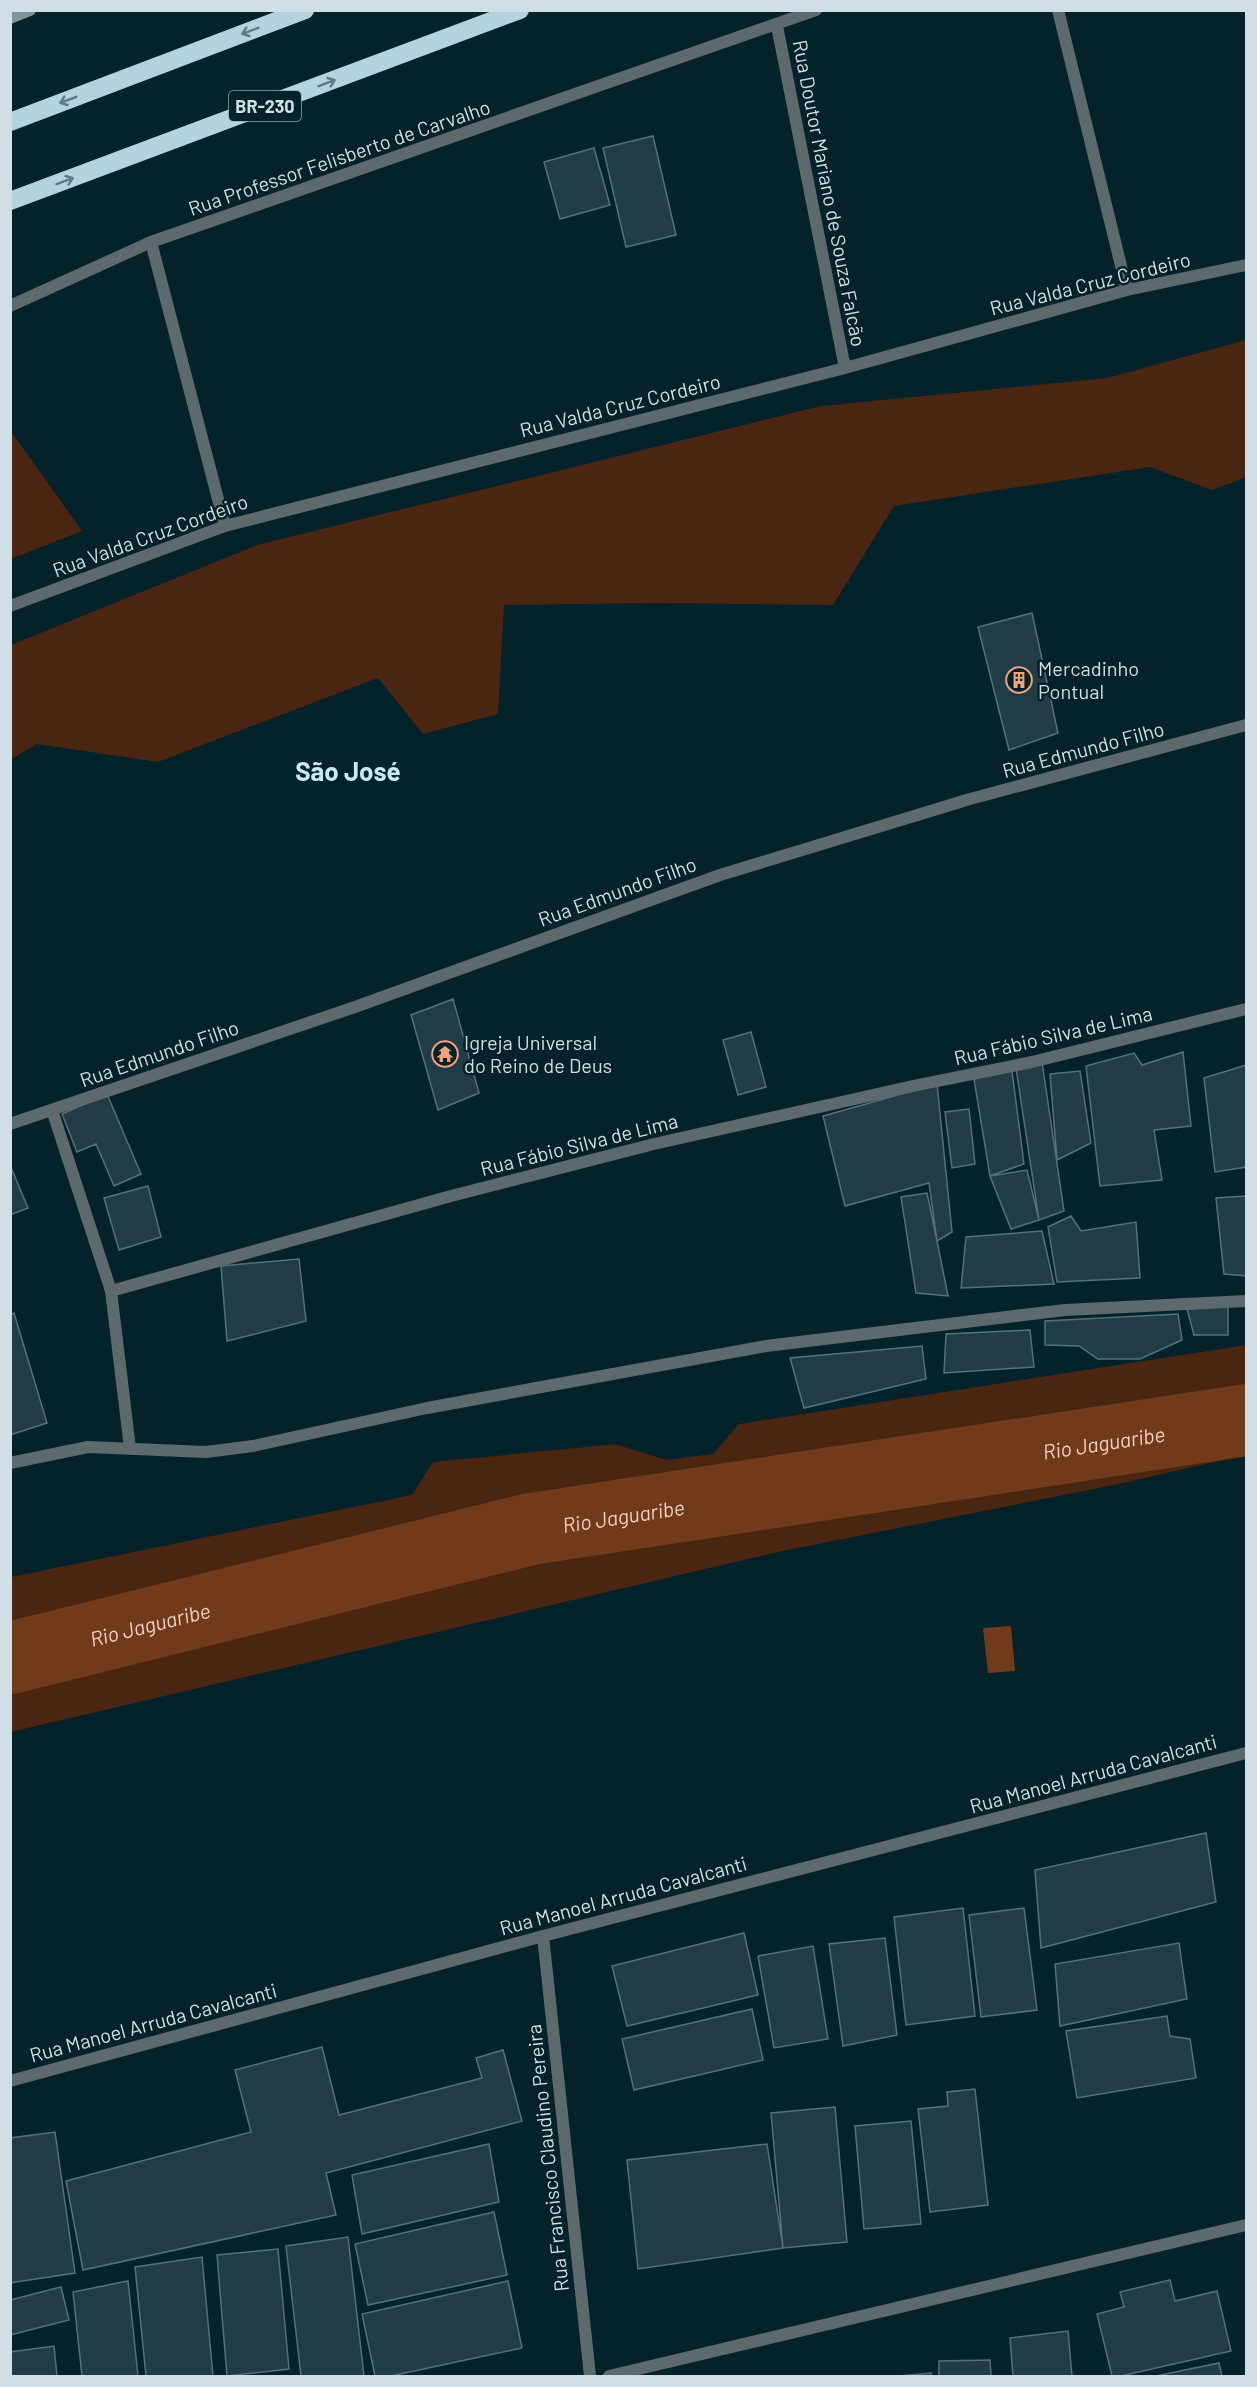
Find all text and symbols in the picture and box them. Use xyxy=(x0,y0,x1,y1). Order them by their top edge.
one-way arrow xyxy=(242,26,260,37)
street label: Rua Doutor Mariano de Souza Falcão xyxy=(788,38,872,348)
one-way arrow xyxy=(317,77,335,88)
road number: BR-230 xyxy=(229,91,301,121)
street label: Rua Professor Felisberto de Carvalho xyxy=(185,94,493,220)
one-way arrow xyxy=(59,95,78,106)
one-way arrow xyxy=(55,174,74,185)
street label: Rua Valda Cruz Cordeiro xyxy=(987,246,1193,320)
street label: Rua Valda Cruz Cordeiro xyxy=(517,368,723,442)
street label: Rua Valda Cruz Cordeiro xyxy=(49,489,251,581)
place label: Mercadinho Pontual xyxy=(1038,656,1139,703)
building icon: Mercadinho Pontual xyxy=(1004,665,1034,695)
street label: Rua Edmundo Filho xyxy=(999,716,1167,782)
district label: São José xyxy=(295,755,401,786)
street label: Rua Edmundo Filho xyxy=(535,851,699,931)
street label: Rua Fábio Silva de Lima xyxy=(952,1001,1154,1069)
street label: Rua Edmundo Filho xyxy=(76,1015,242,1091)
place label: Igreja Universal do Reino de Deus xyxy=(464,1030,612,1077)
temple icon: Igreja Universal do Reino de Deus xyxy=(430,1039,460,1069)
street label: Rua Fábio Silva de Lima xyxy=(478,1108,680,1180)
water label: Rio Jaguaribe xyxy=(1041,1420,1166,1463)
water label: Rio Jaguaribe xyxy=(560,1493,686,1537)
water label: Rio Jaguaribe xyxy=(87,1596,213,1650)
street label: Rua Manoel Arruda Cavalcanti xyxy=(967,1728,1219,1818)
street label: Rua Manoel Arruda Cavalcanti xyxy=(497,1850,749,1940)
street label: Rua Manoel Arruda Cavalcanti xyxy=(27,1977,279,2067)
street label: Rua Francisco Claudino Pereira xyxy=(521,2023,573,2293)

